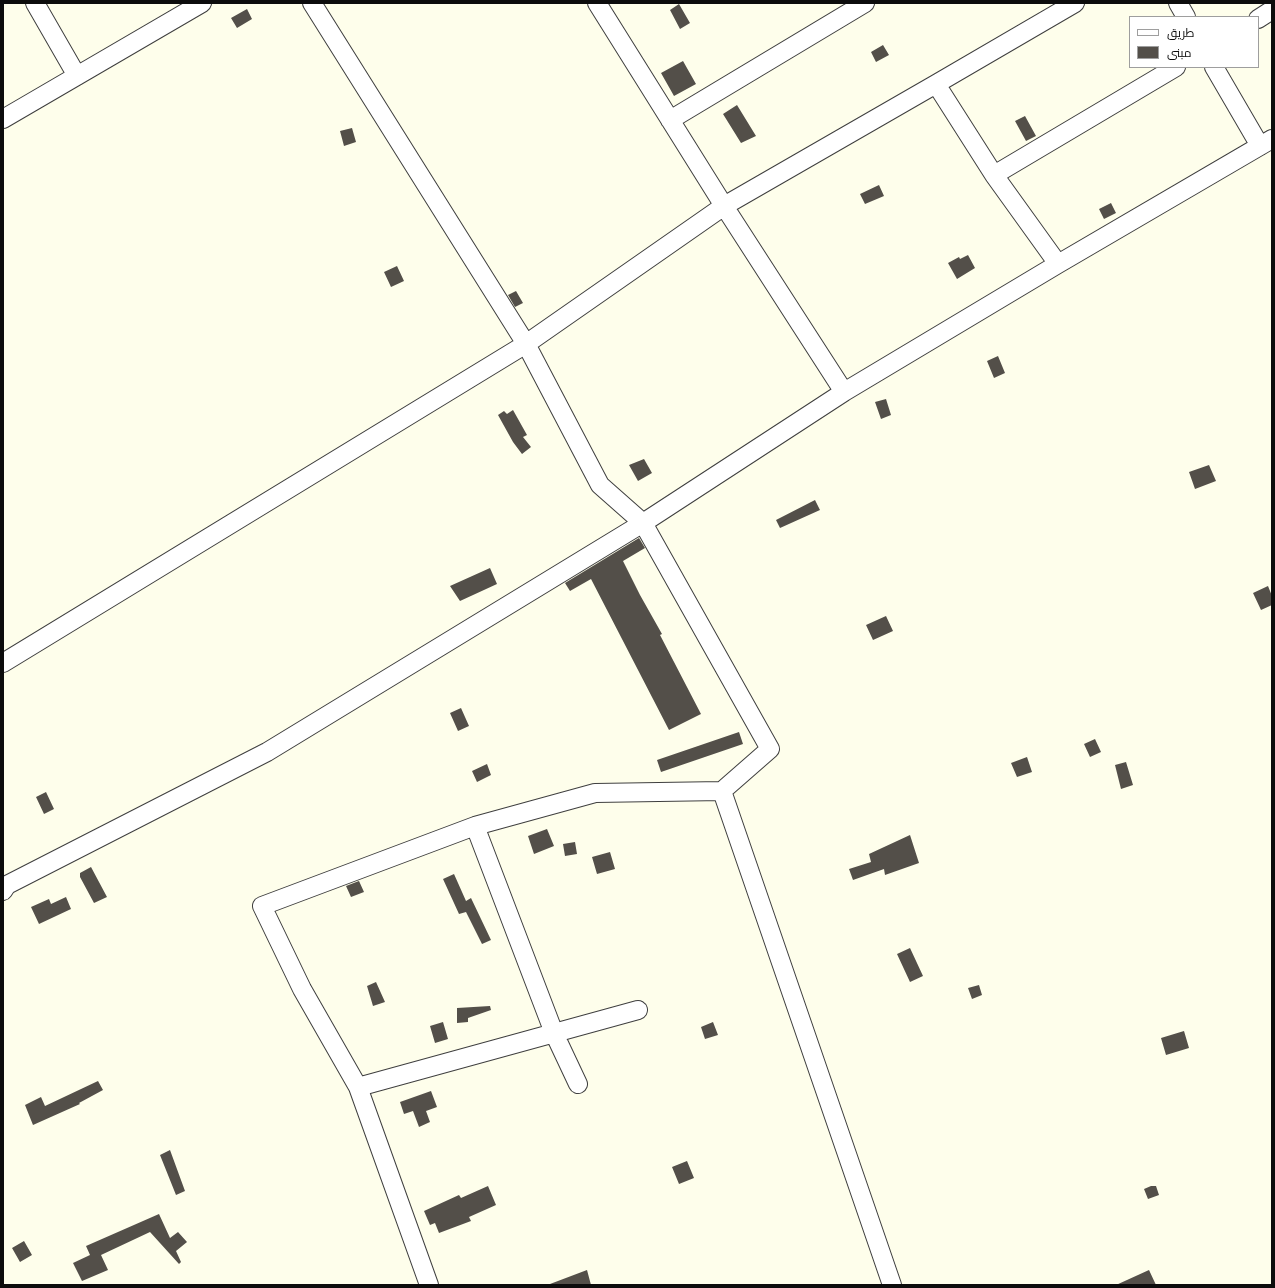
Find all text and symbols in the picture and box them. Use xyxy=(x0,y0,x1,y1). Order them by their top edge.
legend xyxy=(1129,16,1259,68)
text: طريق xyxy=(1167,24,1194,43)
text: مبنى xyxy=(1167,44,1192,63)

